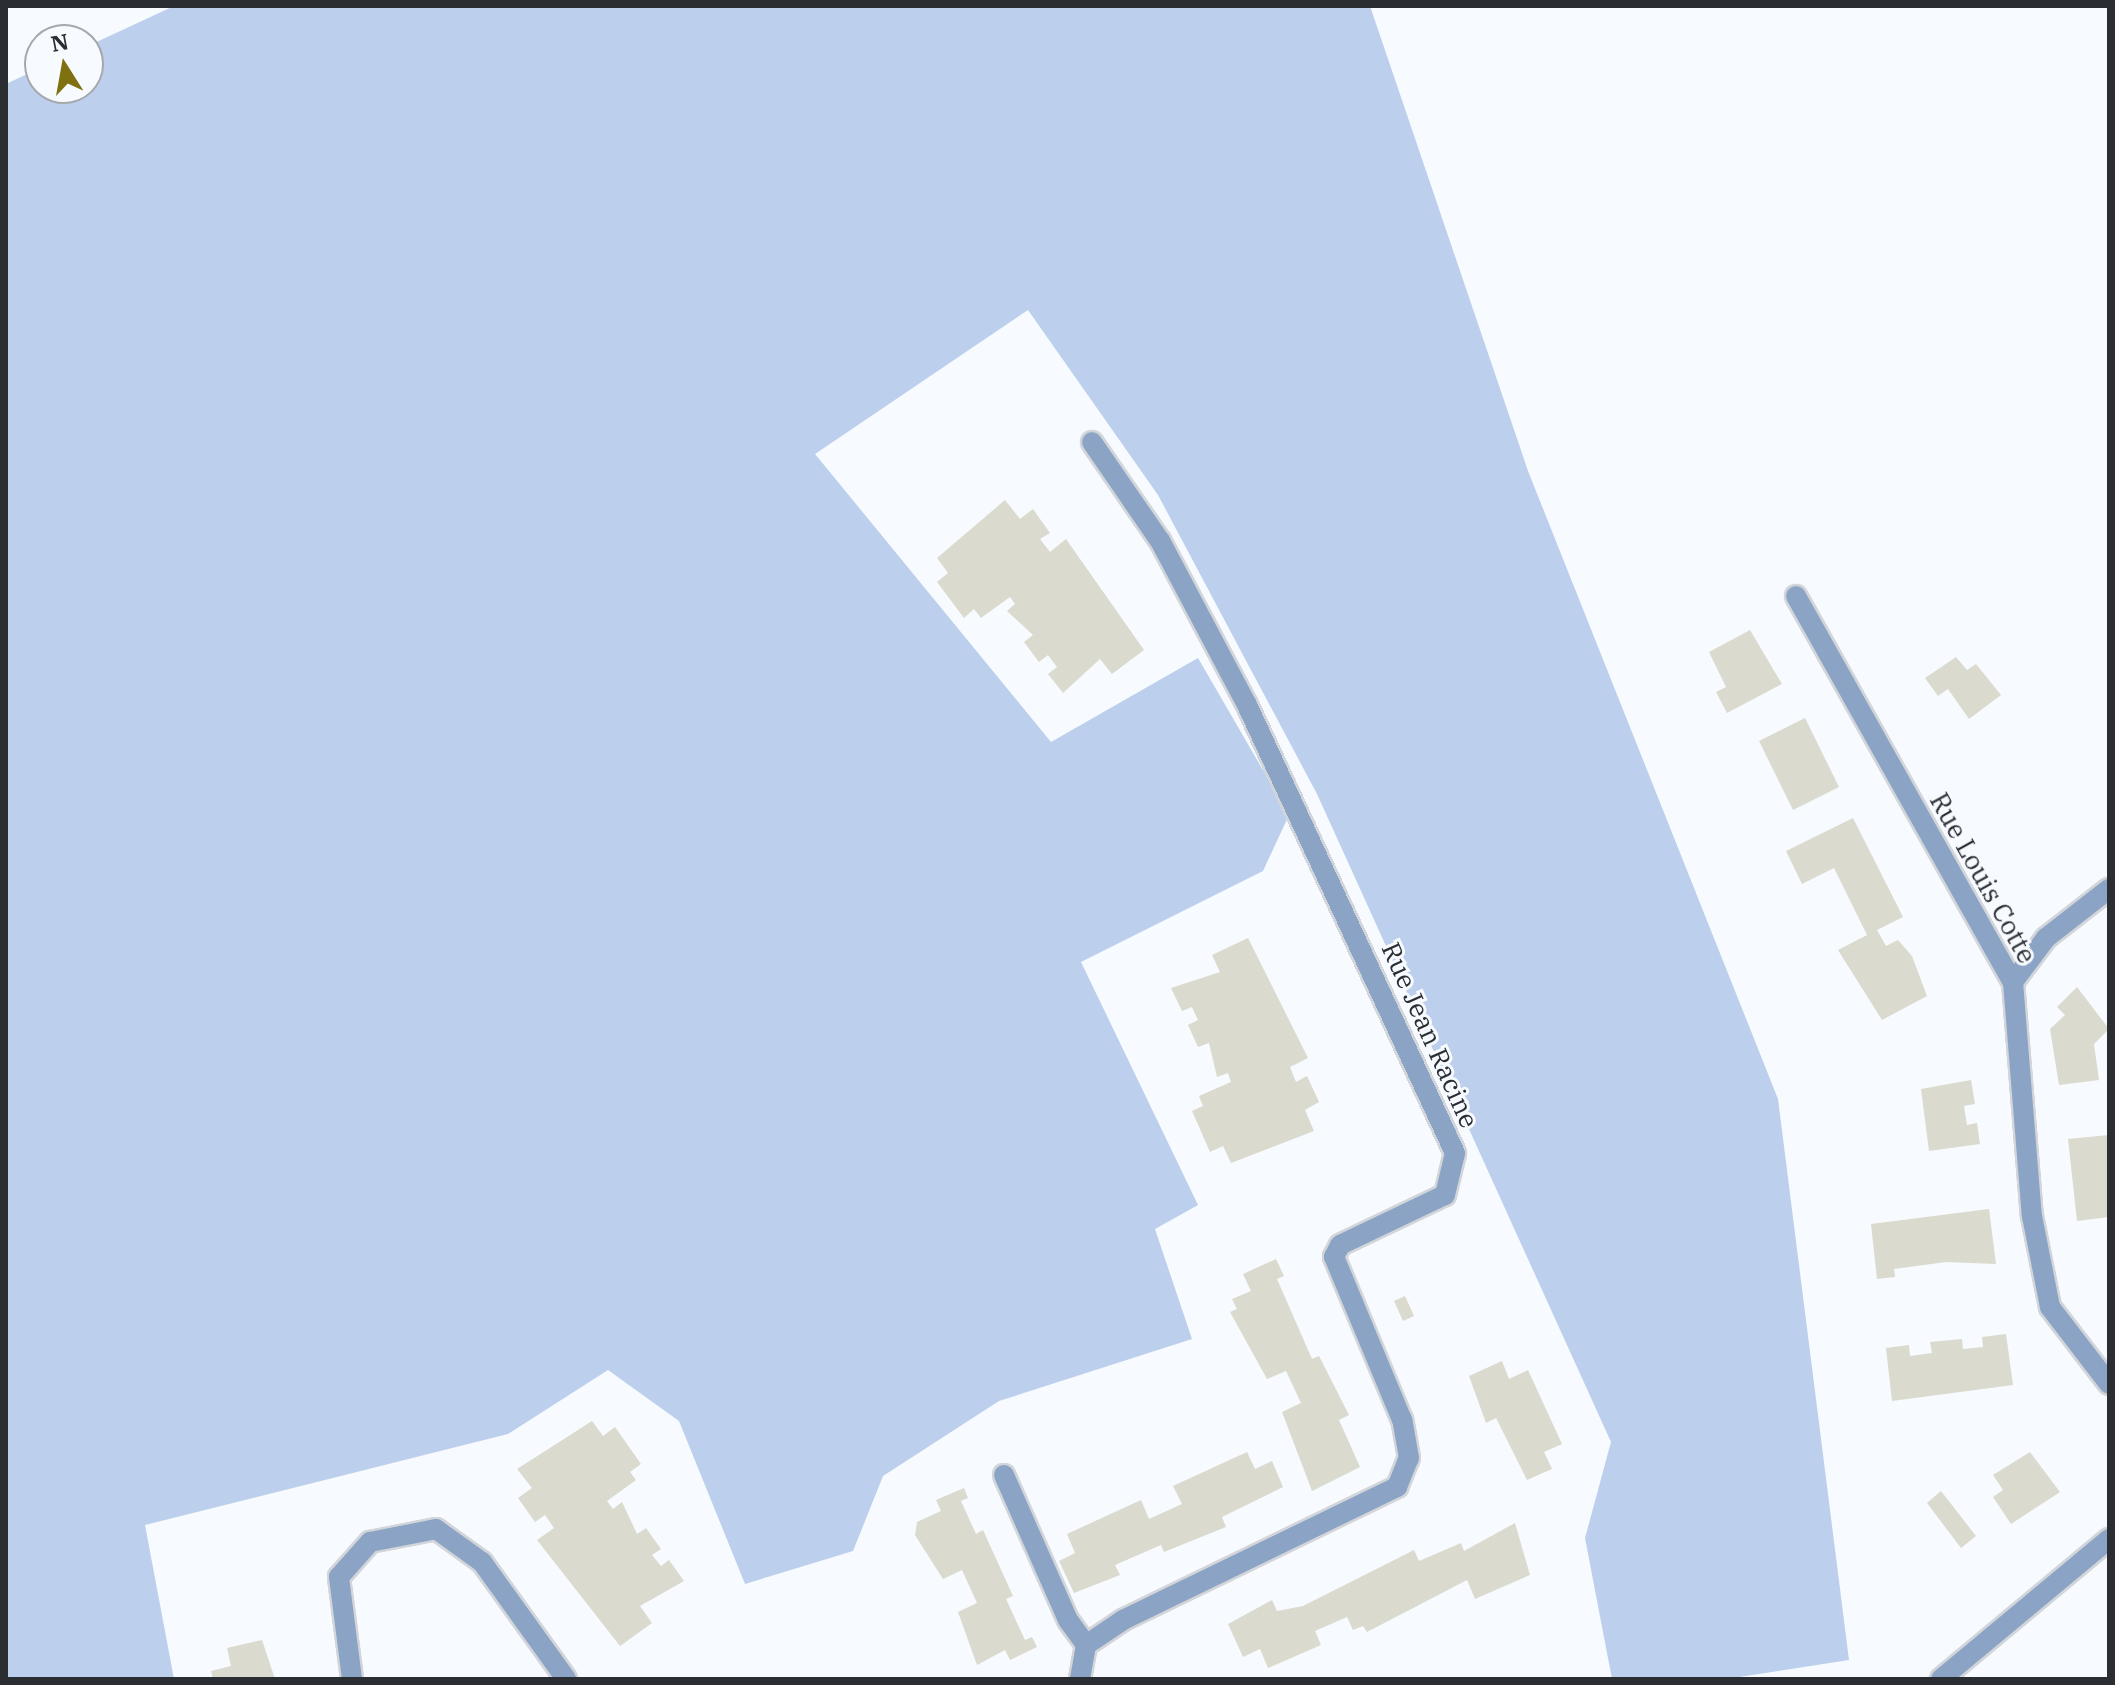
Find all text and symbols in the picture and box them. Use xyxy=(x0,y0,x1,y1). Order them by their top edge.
north arrow xyxy=(24,24,104,104)
text: N xyxy=(48,26,71,58)
street label: Rue Louis Cotte xyxy=(1923,787,2043,969)
street label: Rue Jean Racine xyxy=(1375,937,1485,1133)

